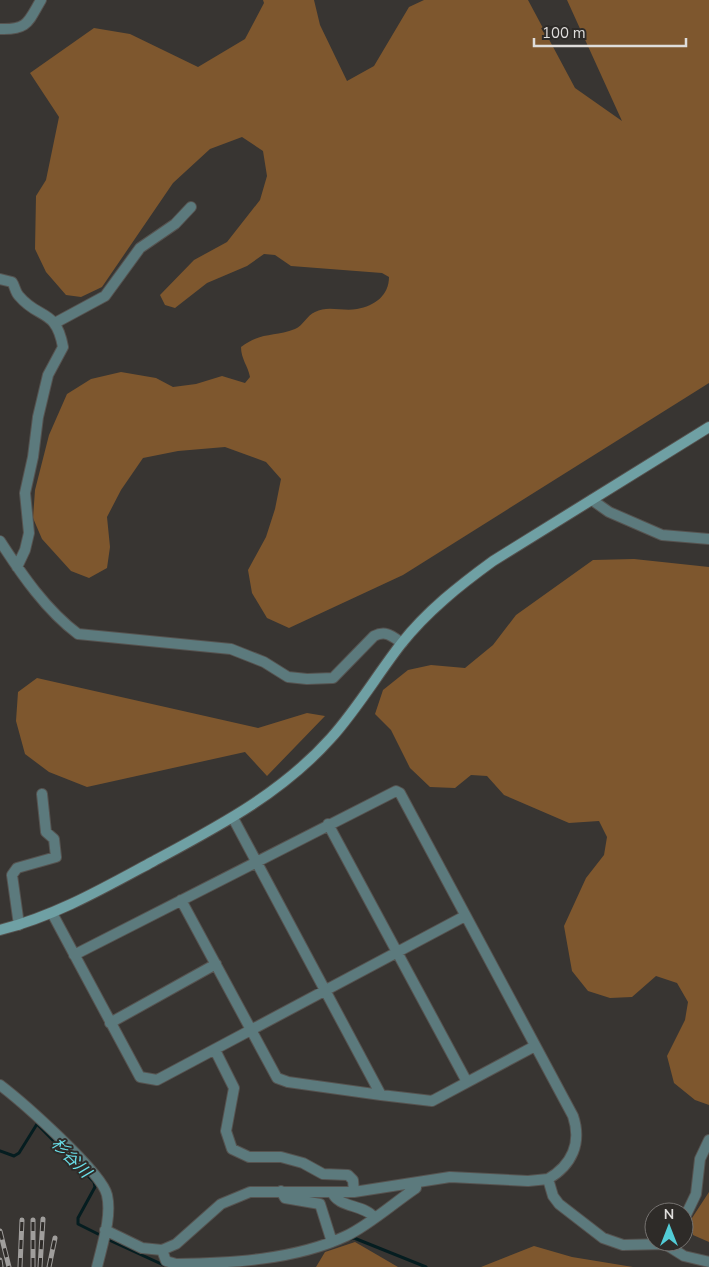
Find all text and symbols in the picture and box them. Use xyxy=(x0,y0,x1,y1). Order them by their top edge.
scale bar xyxy=(534,15,686,47)
text: 100 m xyxy=(542,23,586,43)
water label: 杉谷川 xyxy=(46,1133,97,1184)
north arrow xyxy=(644,1202,694,1252)
text: N xyxy=(664,1205,674,1224)

